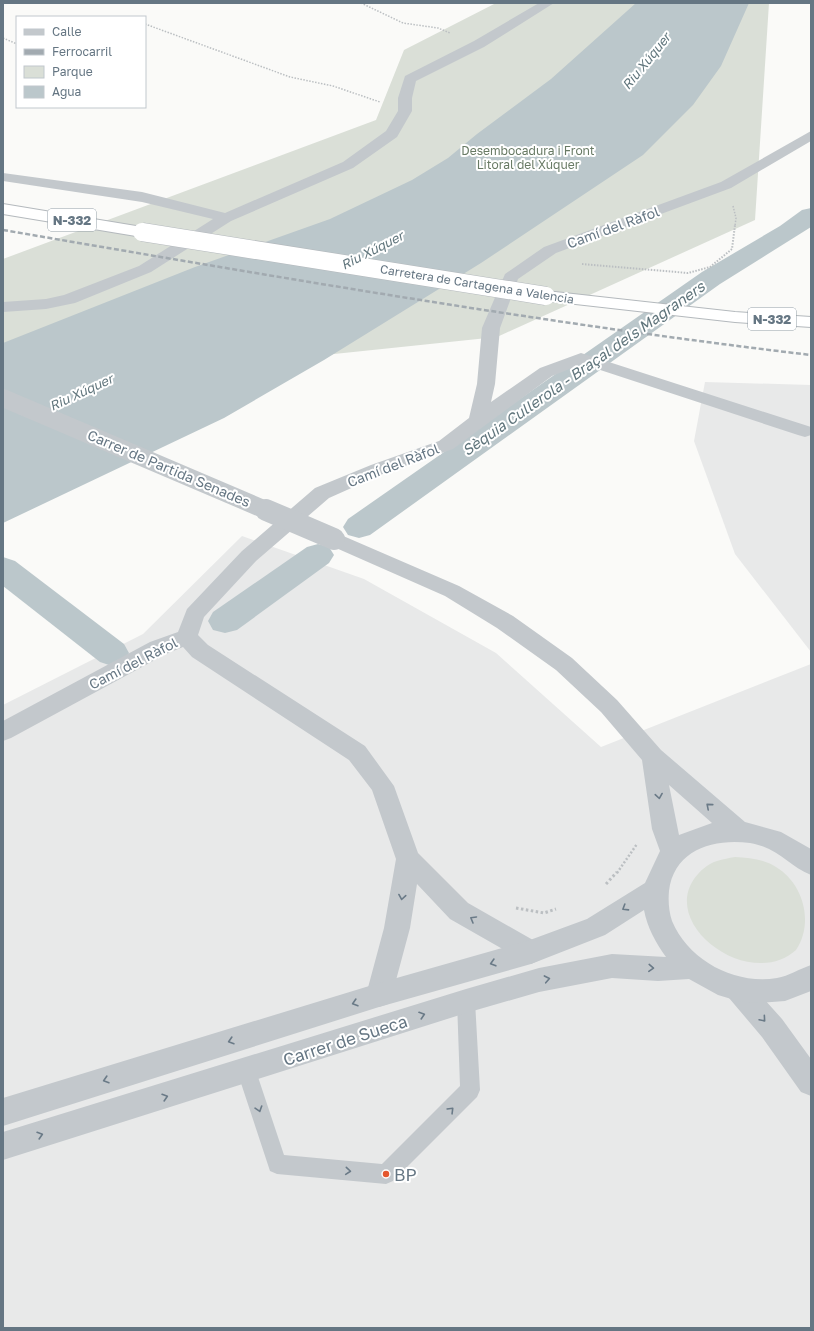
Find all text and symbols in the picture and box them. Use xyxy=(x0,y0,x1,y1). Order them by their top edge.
legend xyxy=(16,16,146,108)
text: Calle xyxy=(52,24,82,39)
water label: Riu Xúquer xyxy=(618,28,675,93)
text: Ferrocarril xyxy=(52,44,112,59)
text: Parque xyxy=(52,64,93,79)
text: Agua xyxy=(52,84,81,99)
park label: Desembocadura i Front Litoral del Xúquer xyxy=(461,143,595,172)
street label: Camí del Ràfol xyxy=(565,202,661,252)
road number: N-332 xyxy=(48,209,96,231)
water label: Riu Xúquer xyxy=(338,227,408,273)
street label: Carretera de Cartagena a Valencia xyxy=(379,261,575,307)
water label: Sèquia Cullerola - Braçal dels Magraners xyxy=(458,276,709,460)
road number: N-332 xyxy=(748,308,796,330)
water label: Riu Xúquer xyxy=(47,370,117,414)
street label: Carrer de Partida Senades xyxy=(85,426,253,510)
street label: Camí del Ràfol xyxy=(345,440,441,490)
street label: Camí del Ràfol xyxy=(86,633,180,693)
one-way arrow xyxy=(654,793,663,799)
one-way arrow xyxy=(706,803,713,810)
one-way arrow xyxy=(398,894,407,901)
one-way arrow xyxy=(622,904,629,911)
one-way arrow xyxy=(470,916,477,923)
one-way arrow xyxy=(490,958,497,967)
one-way arrow xyxy=(648,964,654,973)
one-way arrow xyxy=(544,975,550,984)
one-way arrow xyxy=(352,998,359,1007)
street label: Carrer de Sueca xyxy=(280,1010,410,1070)
one-way arrow xyxy=(418,1011,425,1020)
one-way arrow xyxy=(759,1014,766,1021)
one-way arrow xyxy=(227,1036,234,1045)
one-way arrow xyxy=(103,1075,110,1084)
one-way arrow xyxy=(161,1093,168,1102)
one-way arrow xyxy=(254,1105,263,1112)
one-way arrow xyxy=(446,1107,454,1115)
one-way arrow xyxy=(37,1131,44,1140)
place label: BP xyxy=(394,1164,417,1185)
one-way arrow xyxy=(345,1166,351,1175)
marker: BP xyxy=(381,1169,391,1179)

